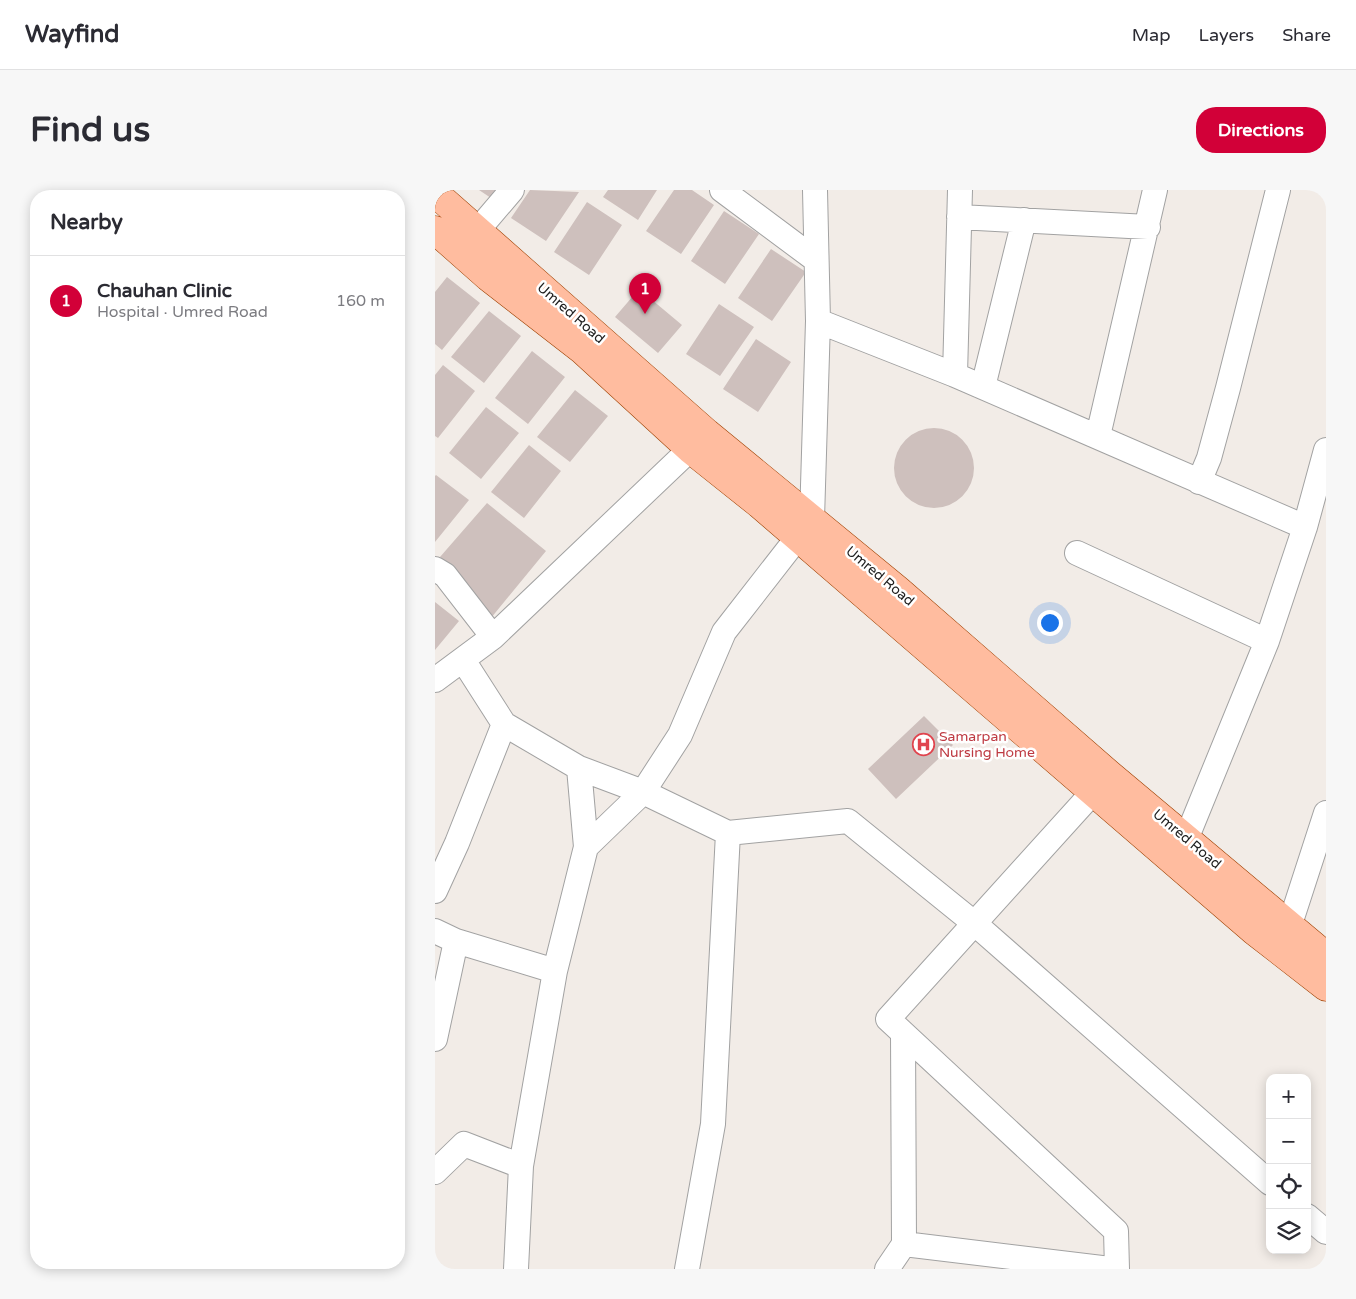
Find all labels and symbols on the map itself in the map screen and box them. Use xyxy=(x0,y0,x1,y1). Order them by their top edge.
pin: 1 xyxy=(629,273,661,314)
street label: Umred Road xyxy=(534,279,608,347)
street label: Umred Road xyxy=(842,543,918,609)
your location xyxy=(1037,610,1063,636)
place label: Samarpan Nursing Home xyxy=(939,728,1035,761)
hospital icon: Samarpan Nursing Home xyxy=(911,732,935,756)
street label: Umred Road xyxy=(1149,806,1225,872)

